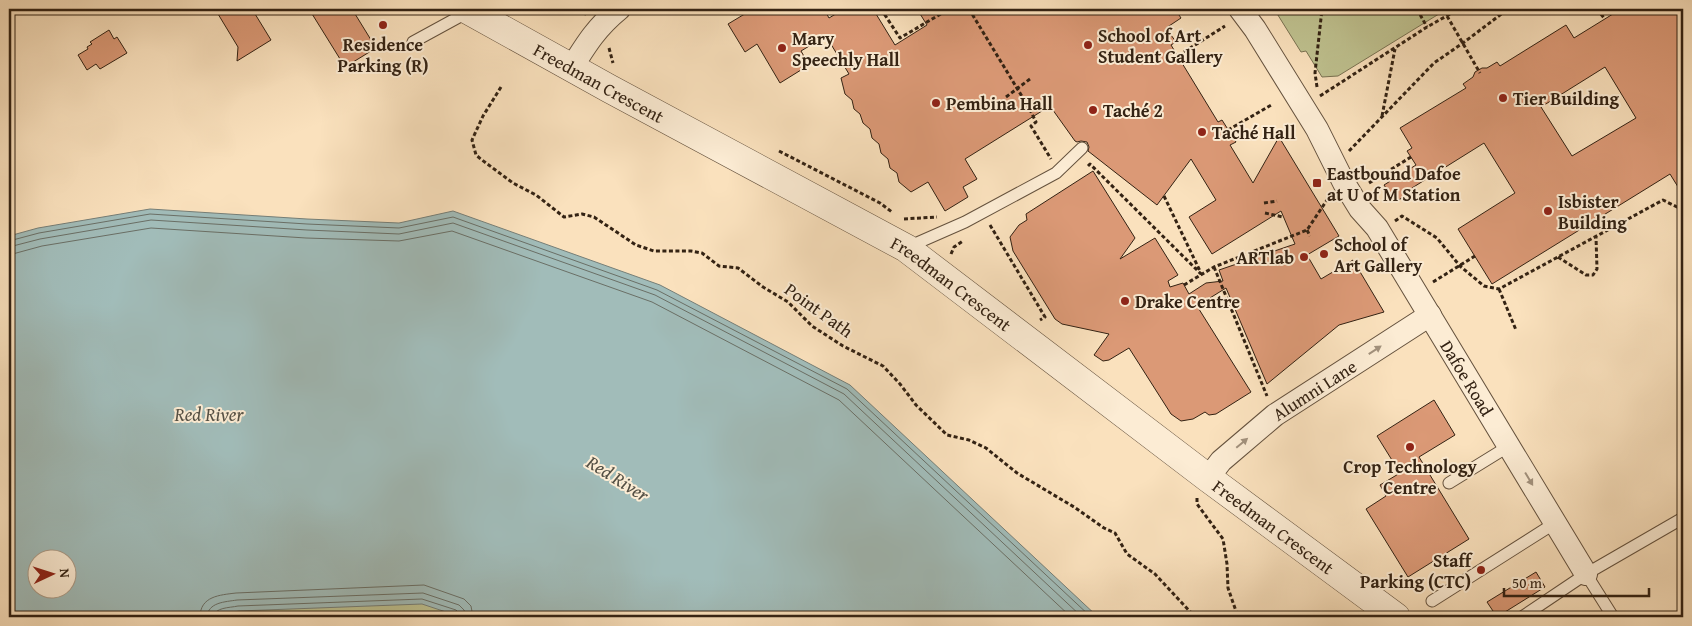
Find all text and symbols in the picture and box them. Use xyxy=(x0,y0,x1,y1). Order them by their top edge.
marker: Residence Parking (R) xyxy=(377,19,389,31)
place label: School of Art Student Gallery xyxy=(1098,22,1224,70)
place label: Mary Speechly Hall xyxy=(792,25,900,73)
place label: Residence Parking (R) xyxy=(337,31,429,79)
street label: Freedman Crescent xyxy=(529,36,670,130)
marker: School of Art Student Gallery xyxy=(1082,39,1094,51)
marker: Mary Speechly Hall xyxy=(776,42,788,54)
place label: Tier Building xyxy=(1513,85,1619,112)
place label: Pembina Hall xyxy=(946,90,1053,117)
marker: Tier Building xyxy=(1497,92,1509,104)
marker: Pembina Hall xyxy=(930,97,942,109)
place label: Taché 2 xyxy=(1103,97,1163,124)
marker: Taché 2 xyxy=(1087,104,1099,116)
place label: Taché Hall xyxy=(1212,119,1296,146)
marker: Taché Hall xyxy=(1196,126,1208,138)
place label: Eastbound Dafoe at U of M Station xyxy=(1327,160,1461,208)
marker: Eastbound Dafoe at U of M Station xyxy=(1311,177,1323,189)
place label: Isbister Building xyxy=(1558,188,1627,236)
marker: Isbister Building xyxy=(1542,205,1554,217)
street label: Freedman Crescent xyxy=(886,229,1018,338)
place label: School of Art Gallery xyxy=(1334,231,1423,279)
place label: ARTlab xyxy=(1236,244,1294,271)
marker: School of Art Gallery xyxy=(1318,248,1330,260)
marker: ARTlab xyxy=(1298,251,1310,263)
street label: Point Path xyxy=(779,276,859,344)
place label: Drake Centre xyxy=(1135,288,1240,315)
marker: Drake Centre xyxy=(1119,295,1131,307)
street label: Dafoe Road xyxy=(1434,335,1501,421)
one-way arrow xyxy=(1368,346,1381,355)
street label: Alumni Lane xyxy=(1267,352,1362,427)
water label: Red River xyxy=(173,400,244,428)
one-way arrow xyxy=(1235,437,1247,449)
marker: Crop Technology Centre xyxy=(1404,441,1416,453)
water label: Red River xyxy=(580,447,655,509)
place label: Crop Technology Centre xyxy=(1343,453,1478,501)
one-way arrow xyxy=(1524,472,1533,485)
street label: Freedman Crescent xyxy=(1207,473,1341,581)
place label: Staff Parking (CTC) xyxy=(1360,547,1473,595)
north arrow xyxy=(28,548,78,598)
marker: Staff Parking (CTC) xyxy=(1475,564,1487,576)
scale bar xyxy=(1504,566,1650,598)
text: N xyxy=(55,568,75,579)
text: 50 m xyxy=(1512,572,1543,593)

